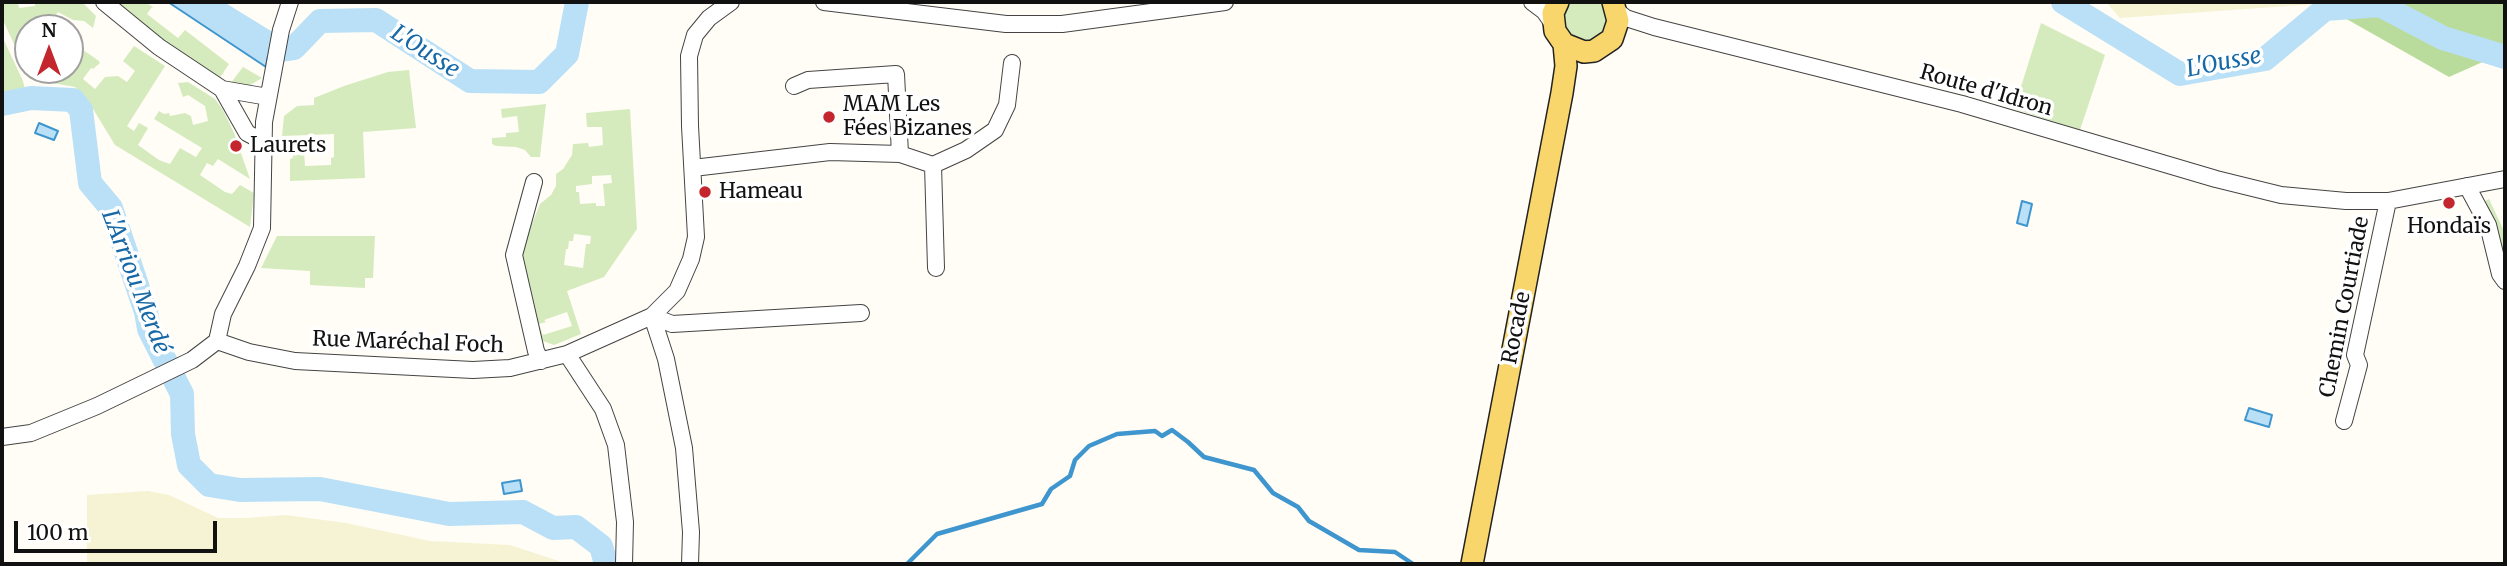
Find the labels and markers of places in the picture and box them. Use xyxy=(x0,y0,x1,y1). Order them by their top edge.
place label: MAM Les Fées Bizanes xyxy=(843,92,972,142)
marker: MAM Les Fées Bizanes xyxy=(821,109,837,125)
place label: Laurets xyxy=(250,133,326,159)
marker: Laurets xyxy=(228,138,244,154)
place label: Hameau xyxy=(719,179,803,205)
marker: Hameau xyxy=(697,184,713,200)
marker: Hondaïs xyxy=(2441,195,2457,211)
place label: Hondaïs xyxy=(2407,214,2491,240)

